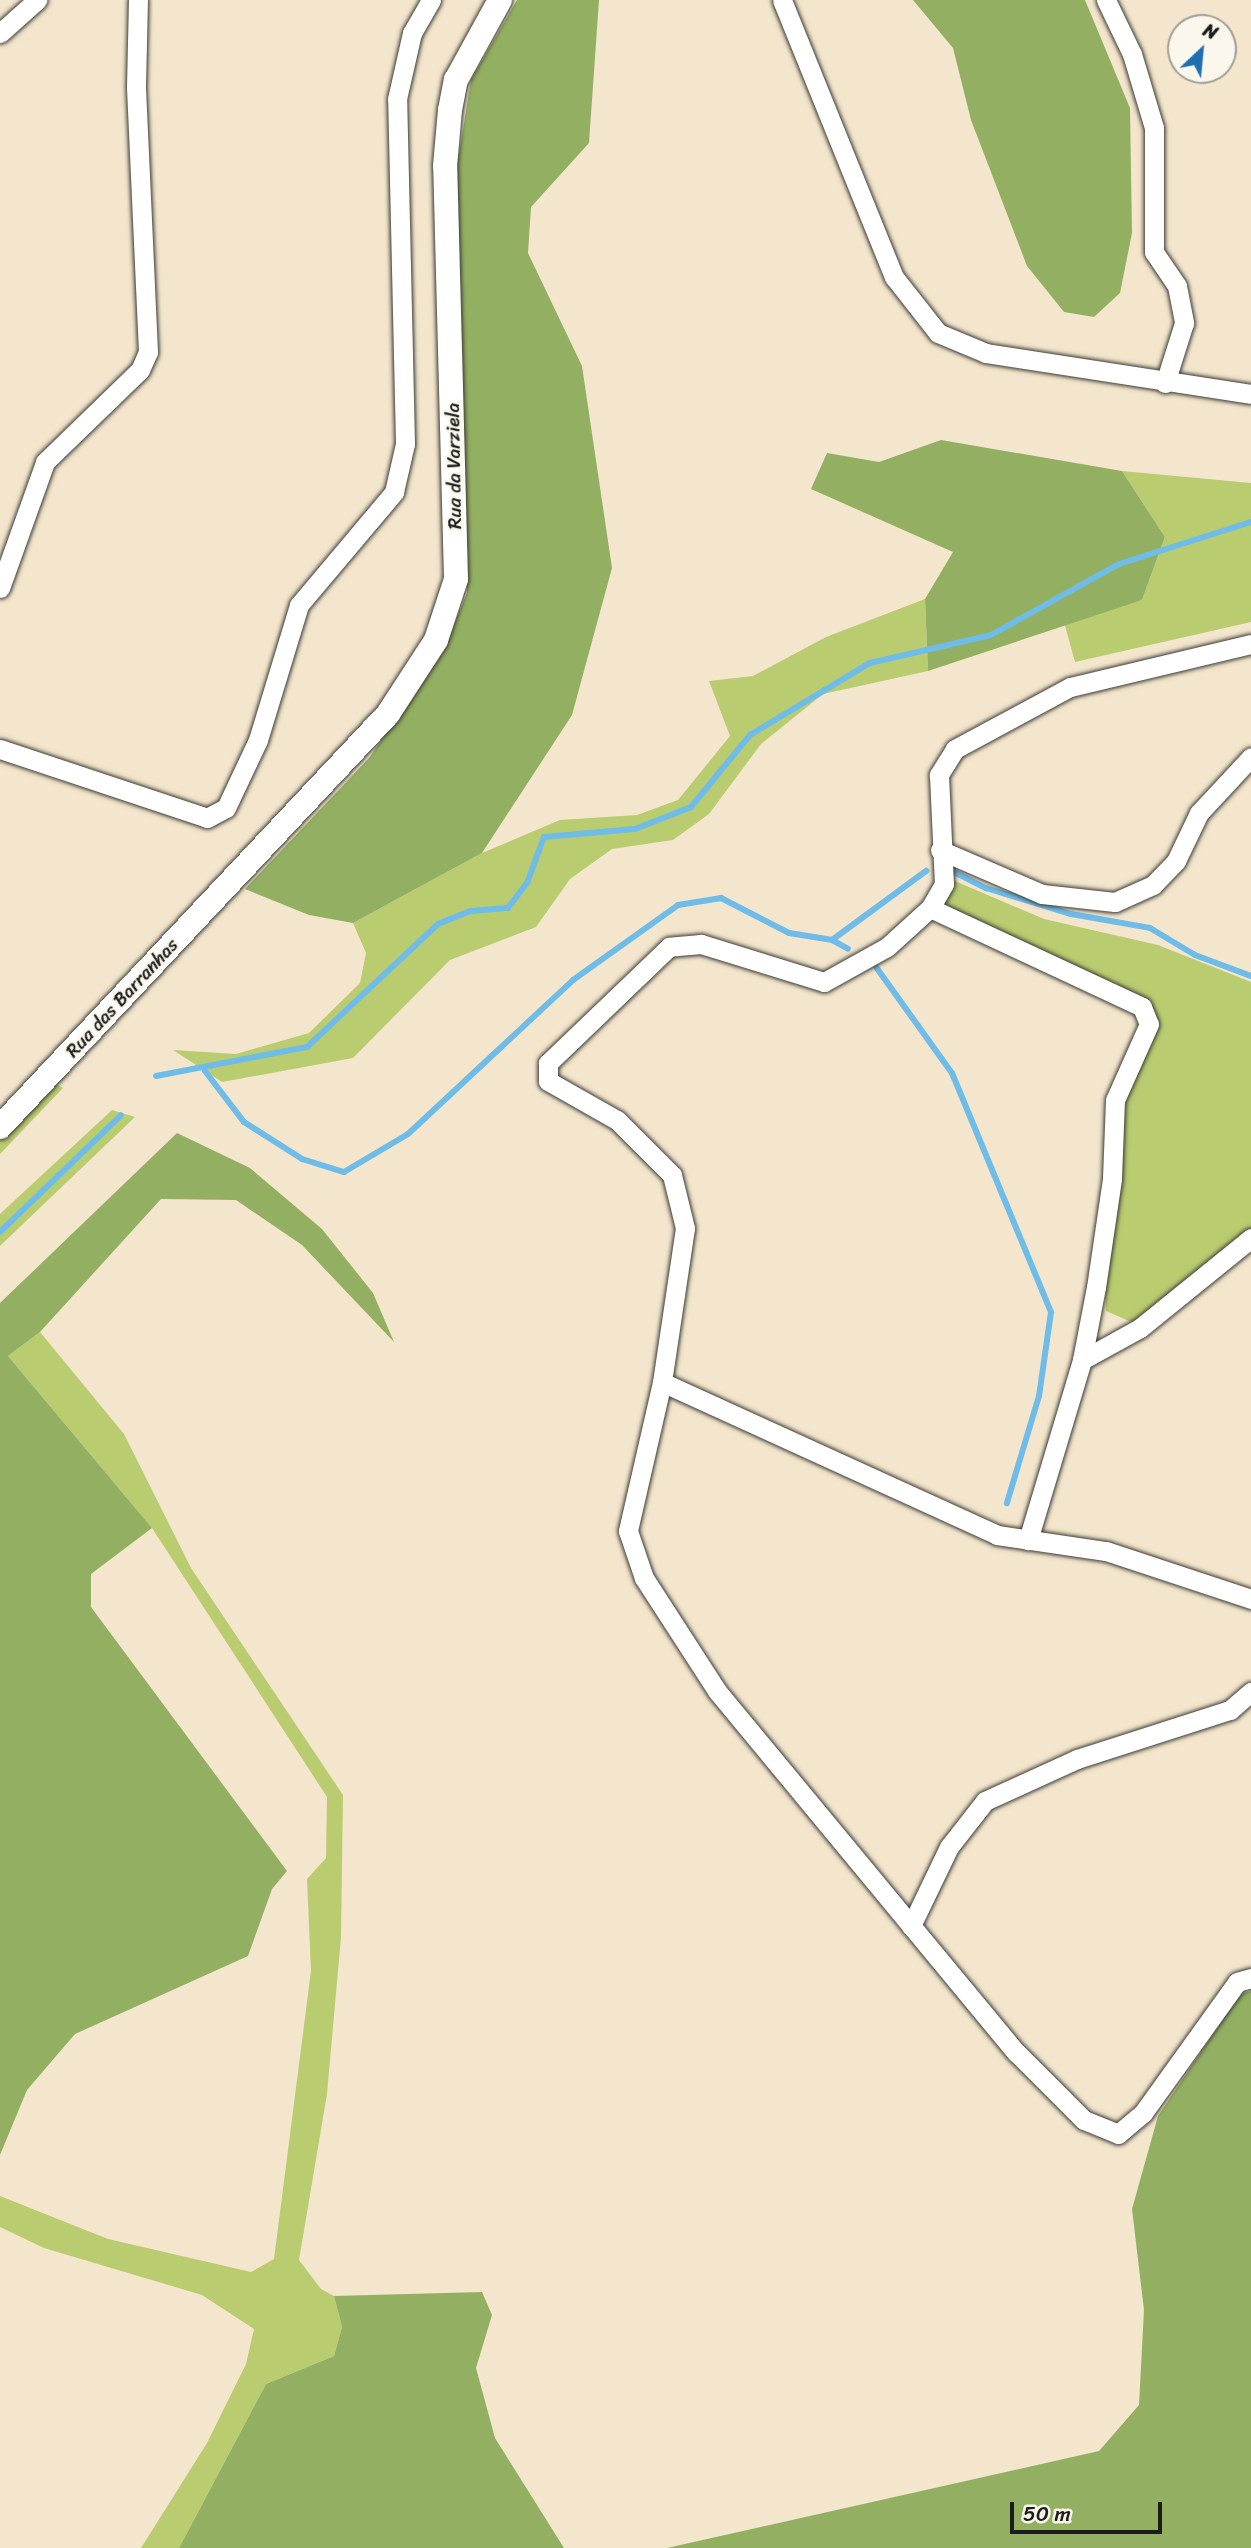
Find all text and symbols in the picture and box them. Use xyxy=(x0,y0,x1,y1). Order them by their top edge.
north arrow xyxy=(1167,14,1237,84)
text: N xyxy=(1197,14,1224,49)
street label: Rua da Varziela xyxy=(441,403,467,529)
street label: Rua das Barranhas xyxy=(61,934,183,1062)
scale bar xyxy=(1013,2488,1165,2532)
text: 50 m xyxy=(1023,2495,1071,2533)

